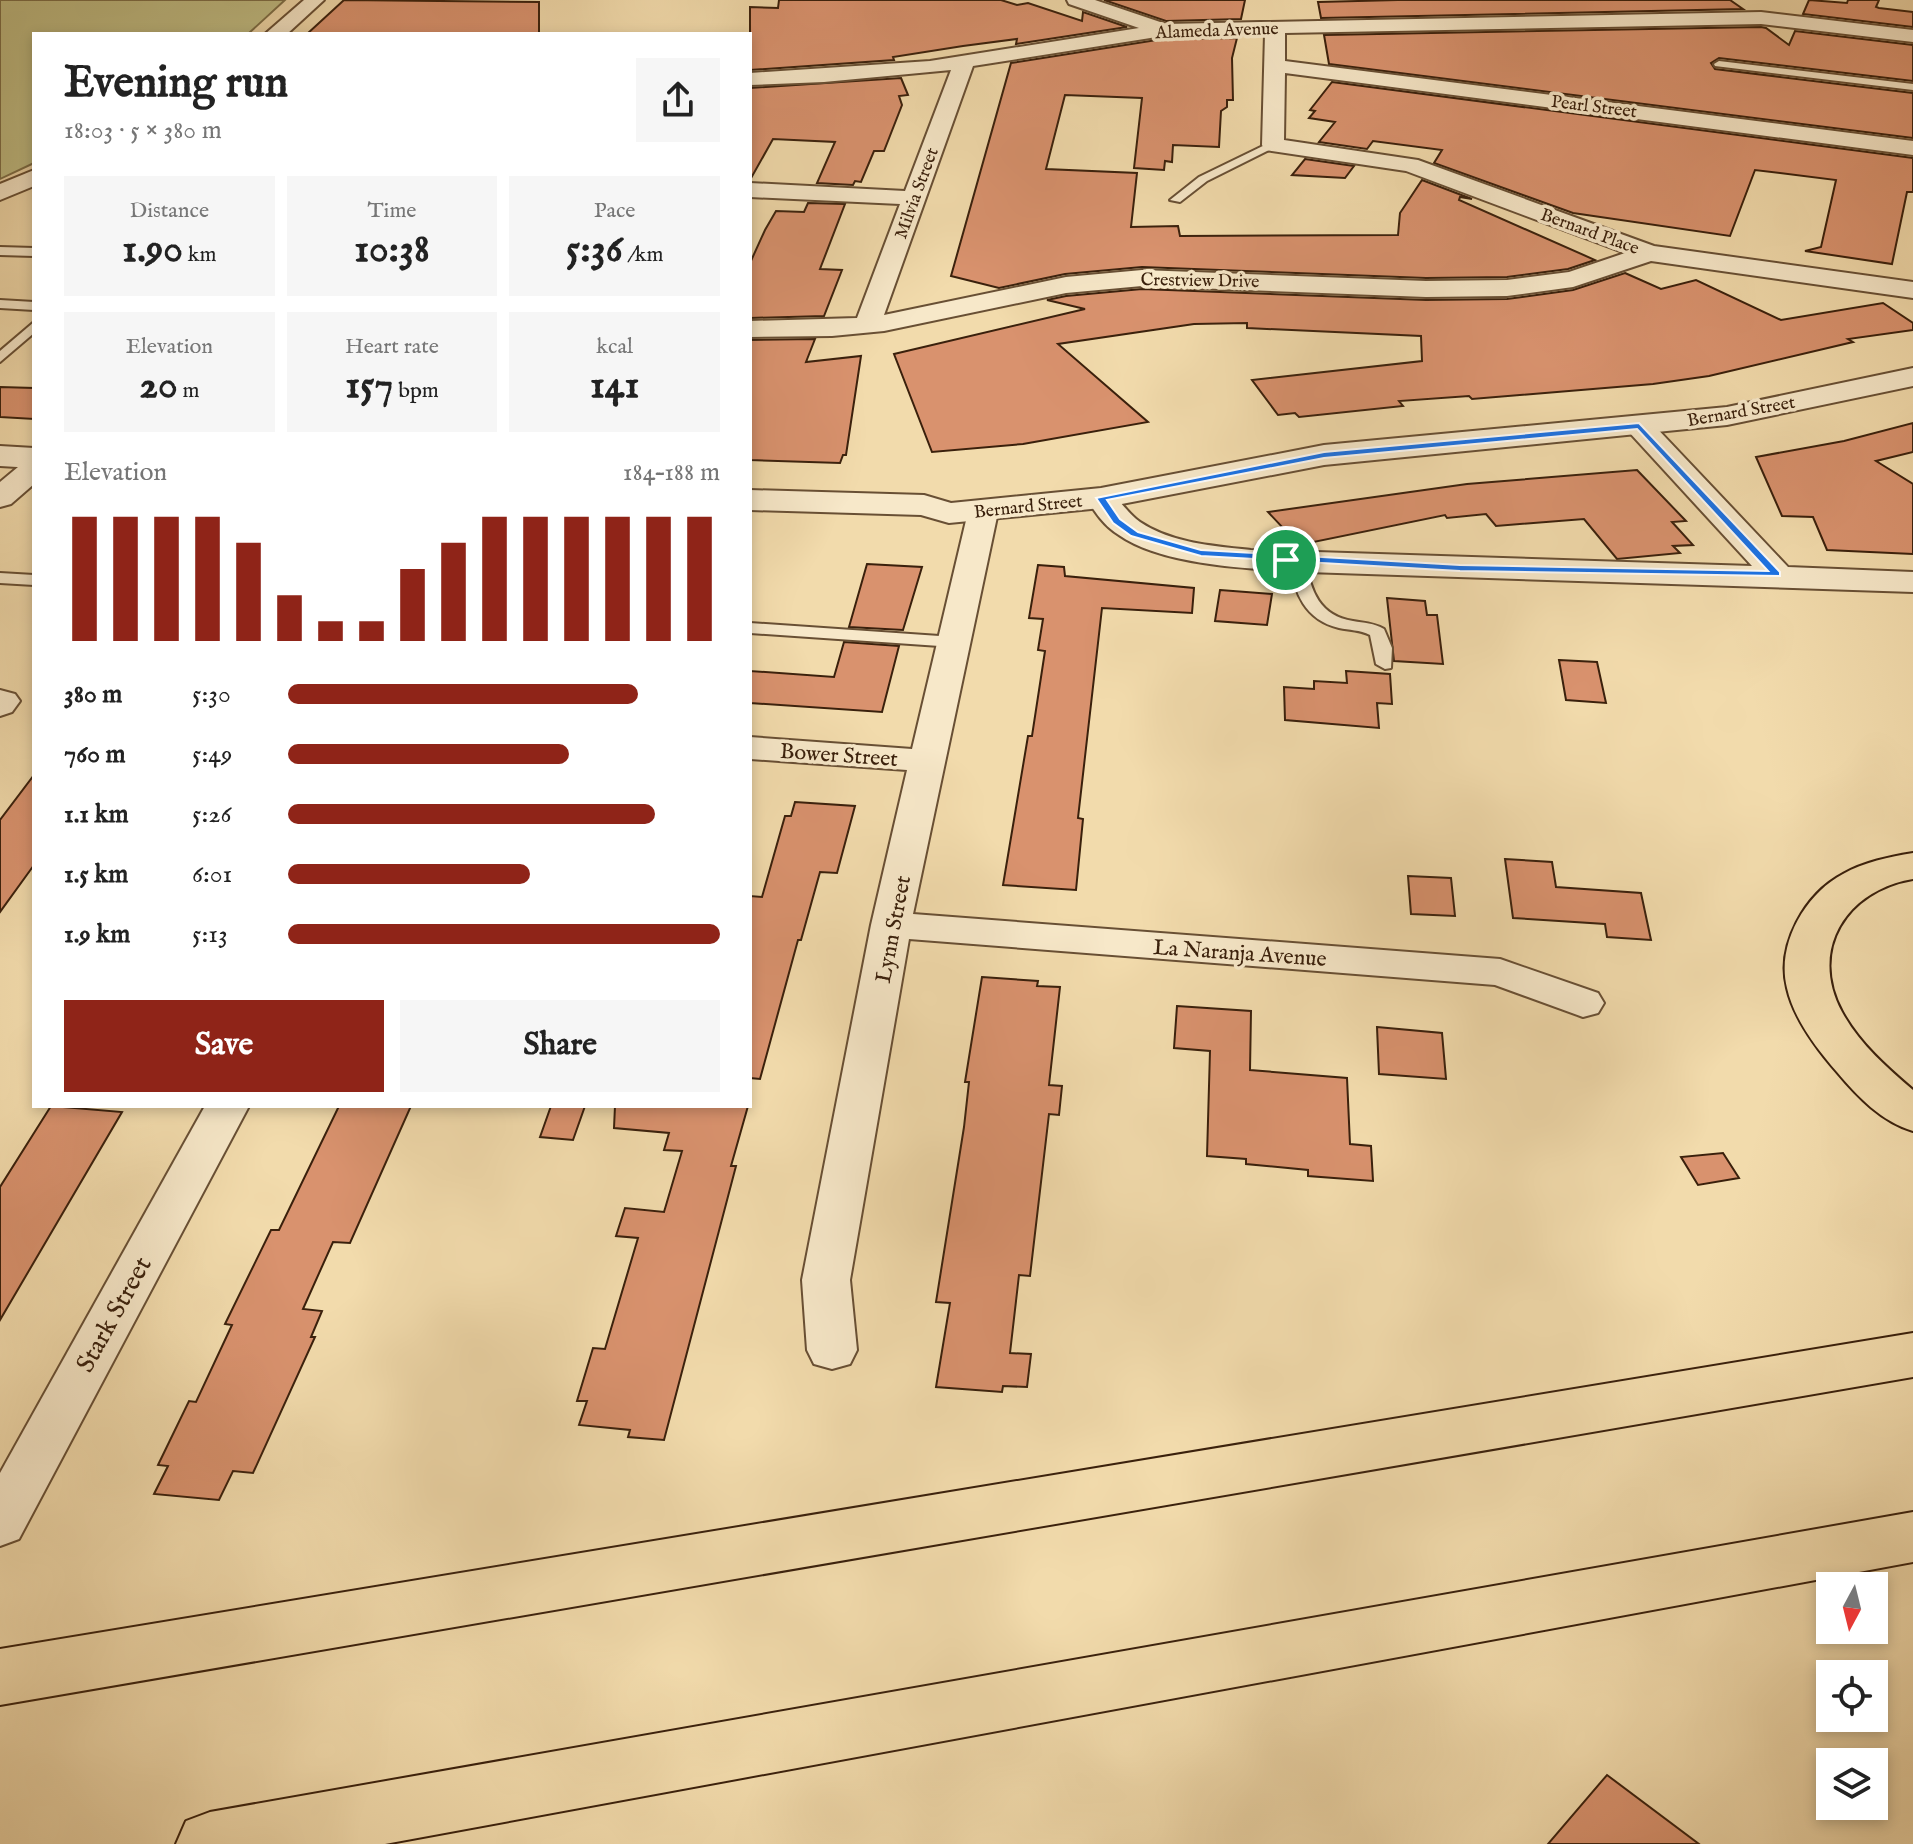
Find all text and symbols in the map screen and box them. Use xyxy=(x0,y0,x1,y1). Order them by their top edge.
street label: Alameda Avenue xyxy=(1154,18,1279,45)
text: Evening run xyxy=(64,56,288,112)
button: share xyxy=(636,58,720,142)
street label: Pearl Street xyxy=(1550,91,1638,124)
text: 18:03 · 5 × 380 m xyxy=(64,114,222,147)
street label: Milvia Street xyxy=(890,145,945,242)
text: Distance xyxy=(130,197,209,225)
text: Time xyxy=(368,197,416,225)
text: Pace xyxy=(594,197,635,225)
street label: Bernard Place xyxy=(1537,204,1642,261)
text: 1.90 xyxy=(122,225,183,276)
text: 10:38 xyxy=(354,225,430,276)
text: 5:36 xyxy=(566,225,623,276)
text: km xyxy=(183,241,216,269)
text: /km xyxy=(623,241,664,269)
street label: Crestview Drive xyxy=(1140,269,1260,294)
text: Elevation xyxy=(126,333,213,361)
text: Heart rate xyxy=(345,333,439,361)
text: kcal xyxy=(596,333,633,361)
text: 20 xyxy=(139,361,178,412)
text: 157 xyxy=(345,361,393,412)
text: 141 xyxy=(590,361,639,412)
text: m xyxy=(178,377,199,405)
text: bpm xyxy=(393,377,439,405)
street label: Bernard Street xyxy=(1686,392,1797,433)
text: Elevation xyxy=(64,456,167,489)
text: 184–188 m xyxy=(623,456,720,489)
street label: Bernard Street xyxy=(973,490,1084,525)
pin xyxy=(1252,526,1320,594)
icon: arrive xyxy=(1264,538,1308,582)
text: 380 m xyxy=(64,678,122,711)
text: 5:30 xyxy=(192,678,231,711)
text: 760 m xyxy=(64,738,126,771)
text: 5:49 xyxy=(192,738,232,771)
street label: Bower Street xyxy=(779,738,899,774)
text: 1.1 km xyxy=(64,798,129,831)
text: 5:26 xyxy=(192,798,231,831)
text: 1.5 km xyxy=(64,858,128,891)
text: 6:01 xyxy=(192,858,232,891)
street label: Lynn Street xyxy=(870,873,918,986)
text: 1.9 km xyxy=(64,918,130,951)
text: 5:13 xyxy=(192,918,228,951)
street label: La Naranja Avenue xyxy=(1152,934,1328,974)
button: Save xyxy=(64,1000,384,1092)
button: Share xyxy=(400,1000,720,1092)
street label: Stark Street xyxy=(69,1251,160,1378)
north arrow xyxy=(1816,1572,1888,1644)
map controls xyxy=(1816,1572,1888,1820)
button: locate xyxy=(1816,1660,1888,1732)
button: layers xyxy=(1816,1748,1888,1820)

